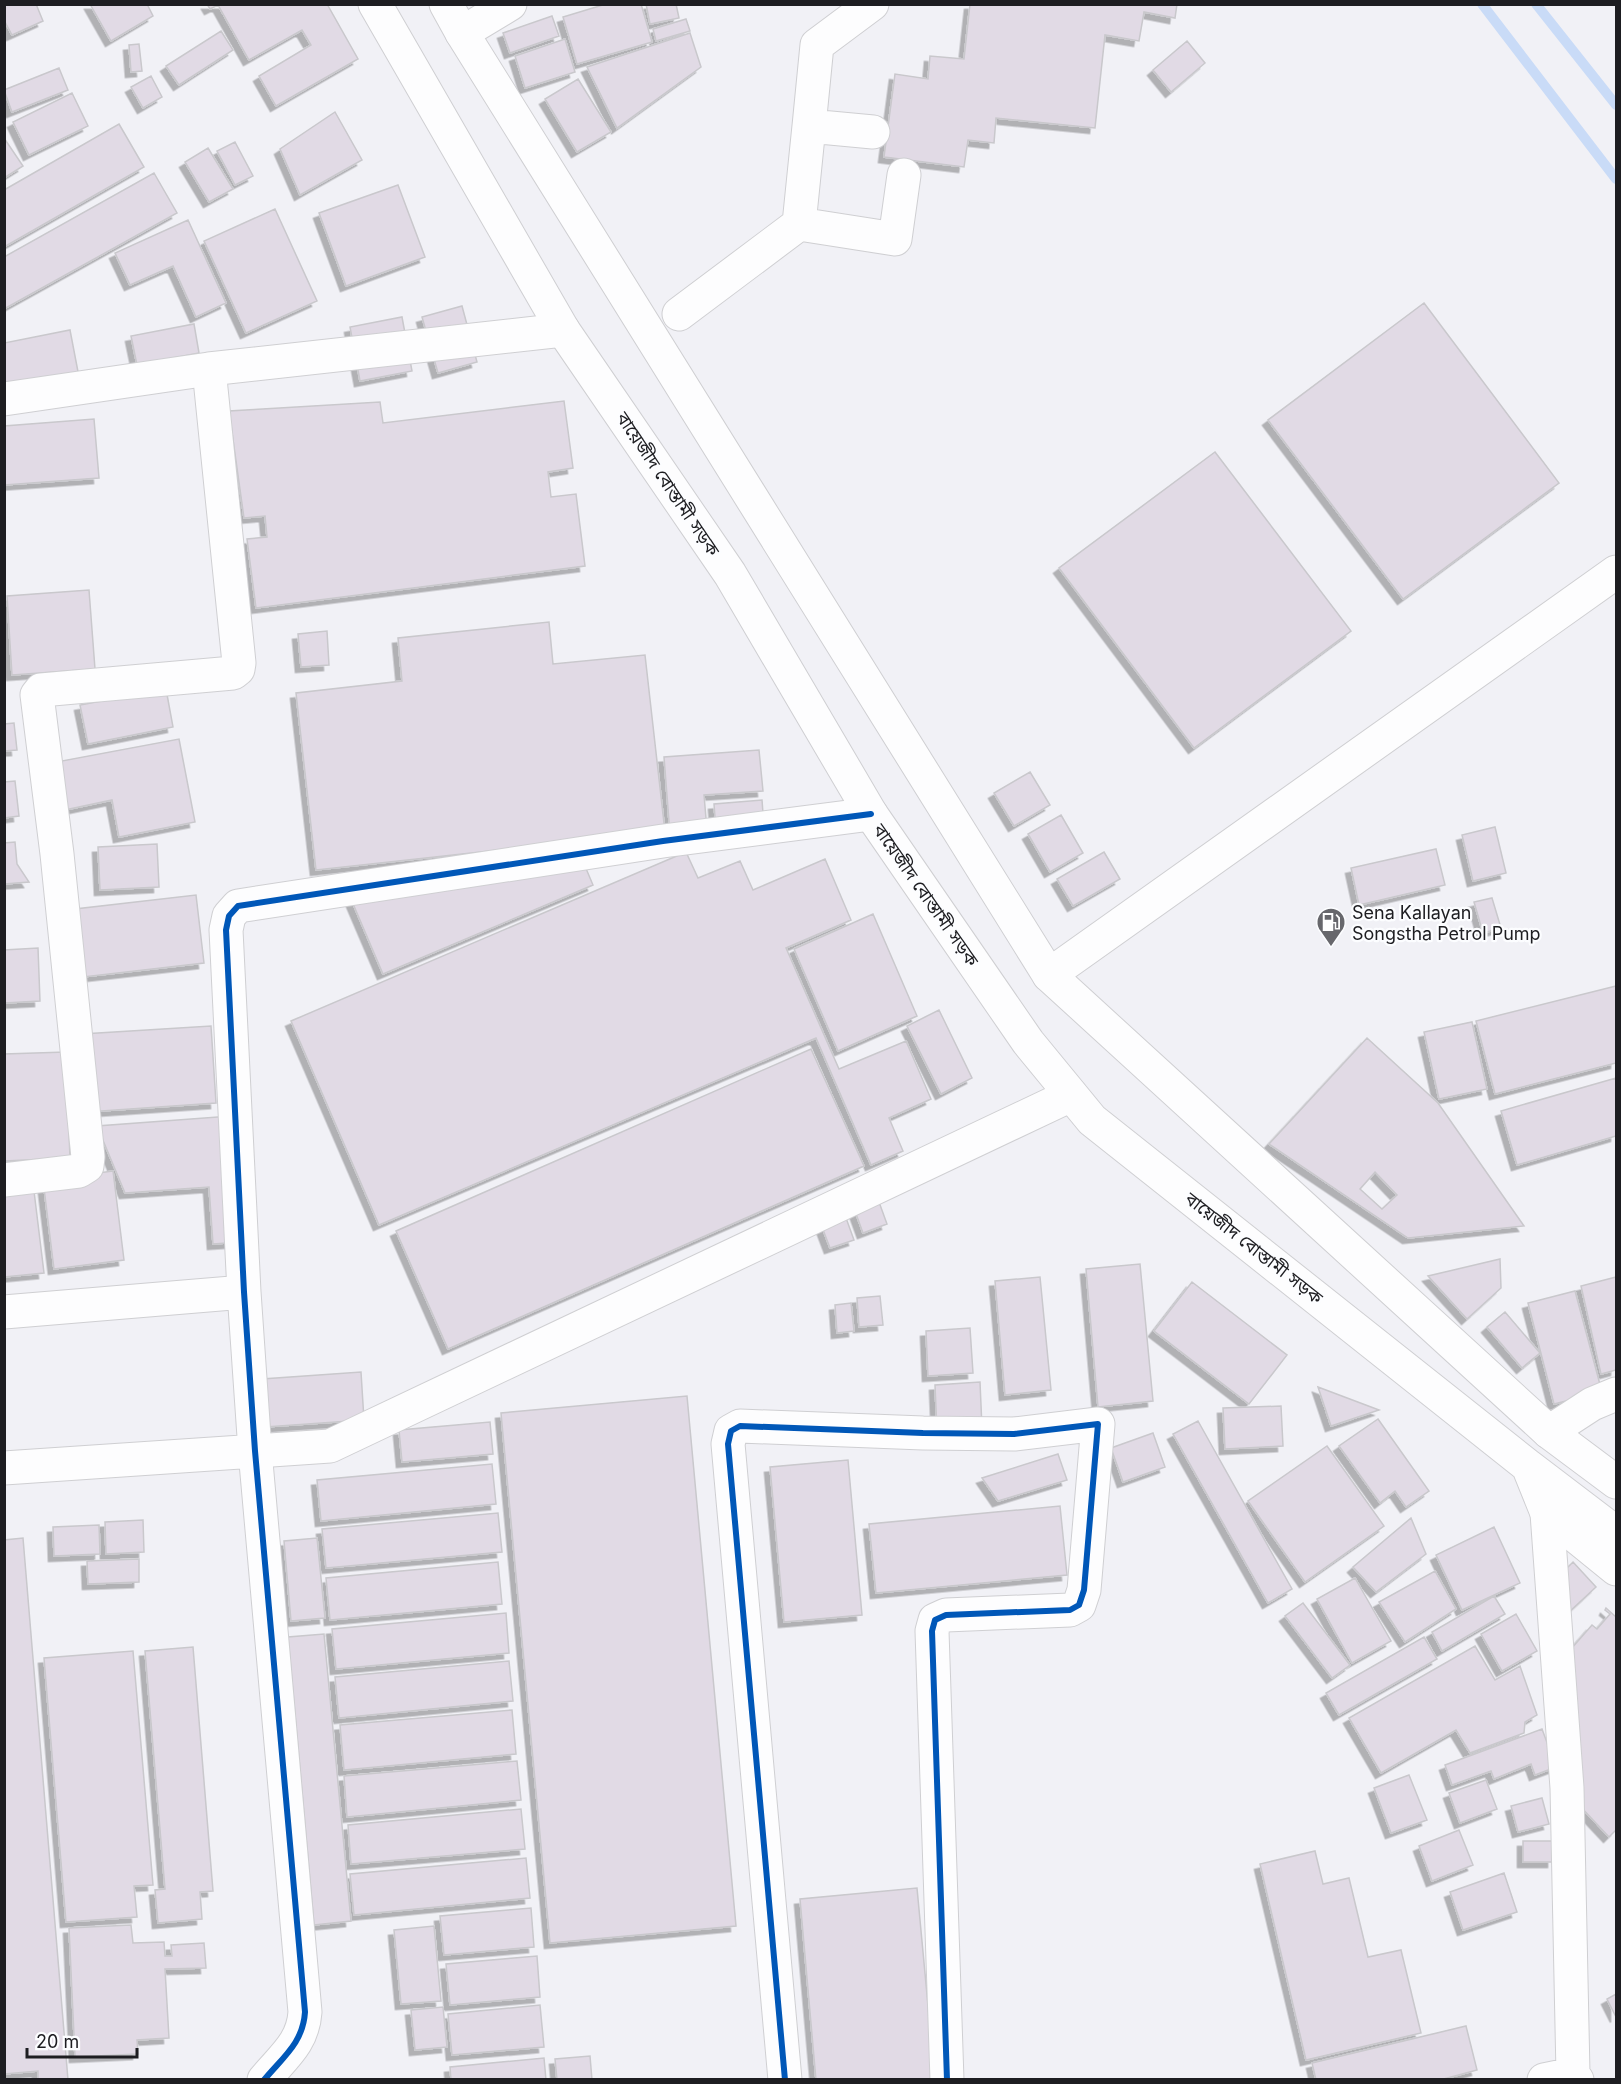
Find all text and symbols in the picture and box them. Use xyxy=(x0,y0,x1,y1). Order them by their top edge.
street label: বায়েজীদ বোস্তামী সড়ক xyxy=(612,407,724,560)
street label: বায়েজীদ বোস্তামী সড়ক xyxy=(868,819,983,971)
place label: Sena Kallayan Songstha Petrol Pump xyxy=(1352,902,1541,944)
fuel station icon: Sena Kallayan Songstha Petrol Pump xyxy=(1315,906,1347,948)
street label: বায়েজীদ বোস্তামী সড়ক xyxy=(1180,1187,1327,1309)
scale bar xyxy=(27,2021,136,2059)
text: 20 m xyxy=(36,2031,79,2052)

